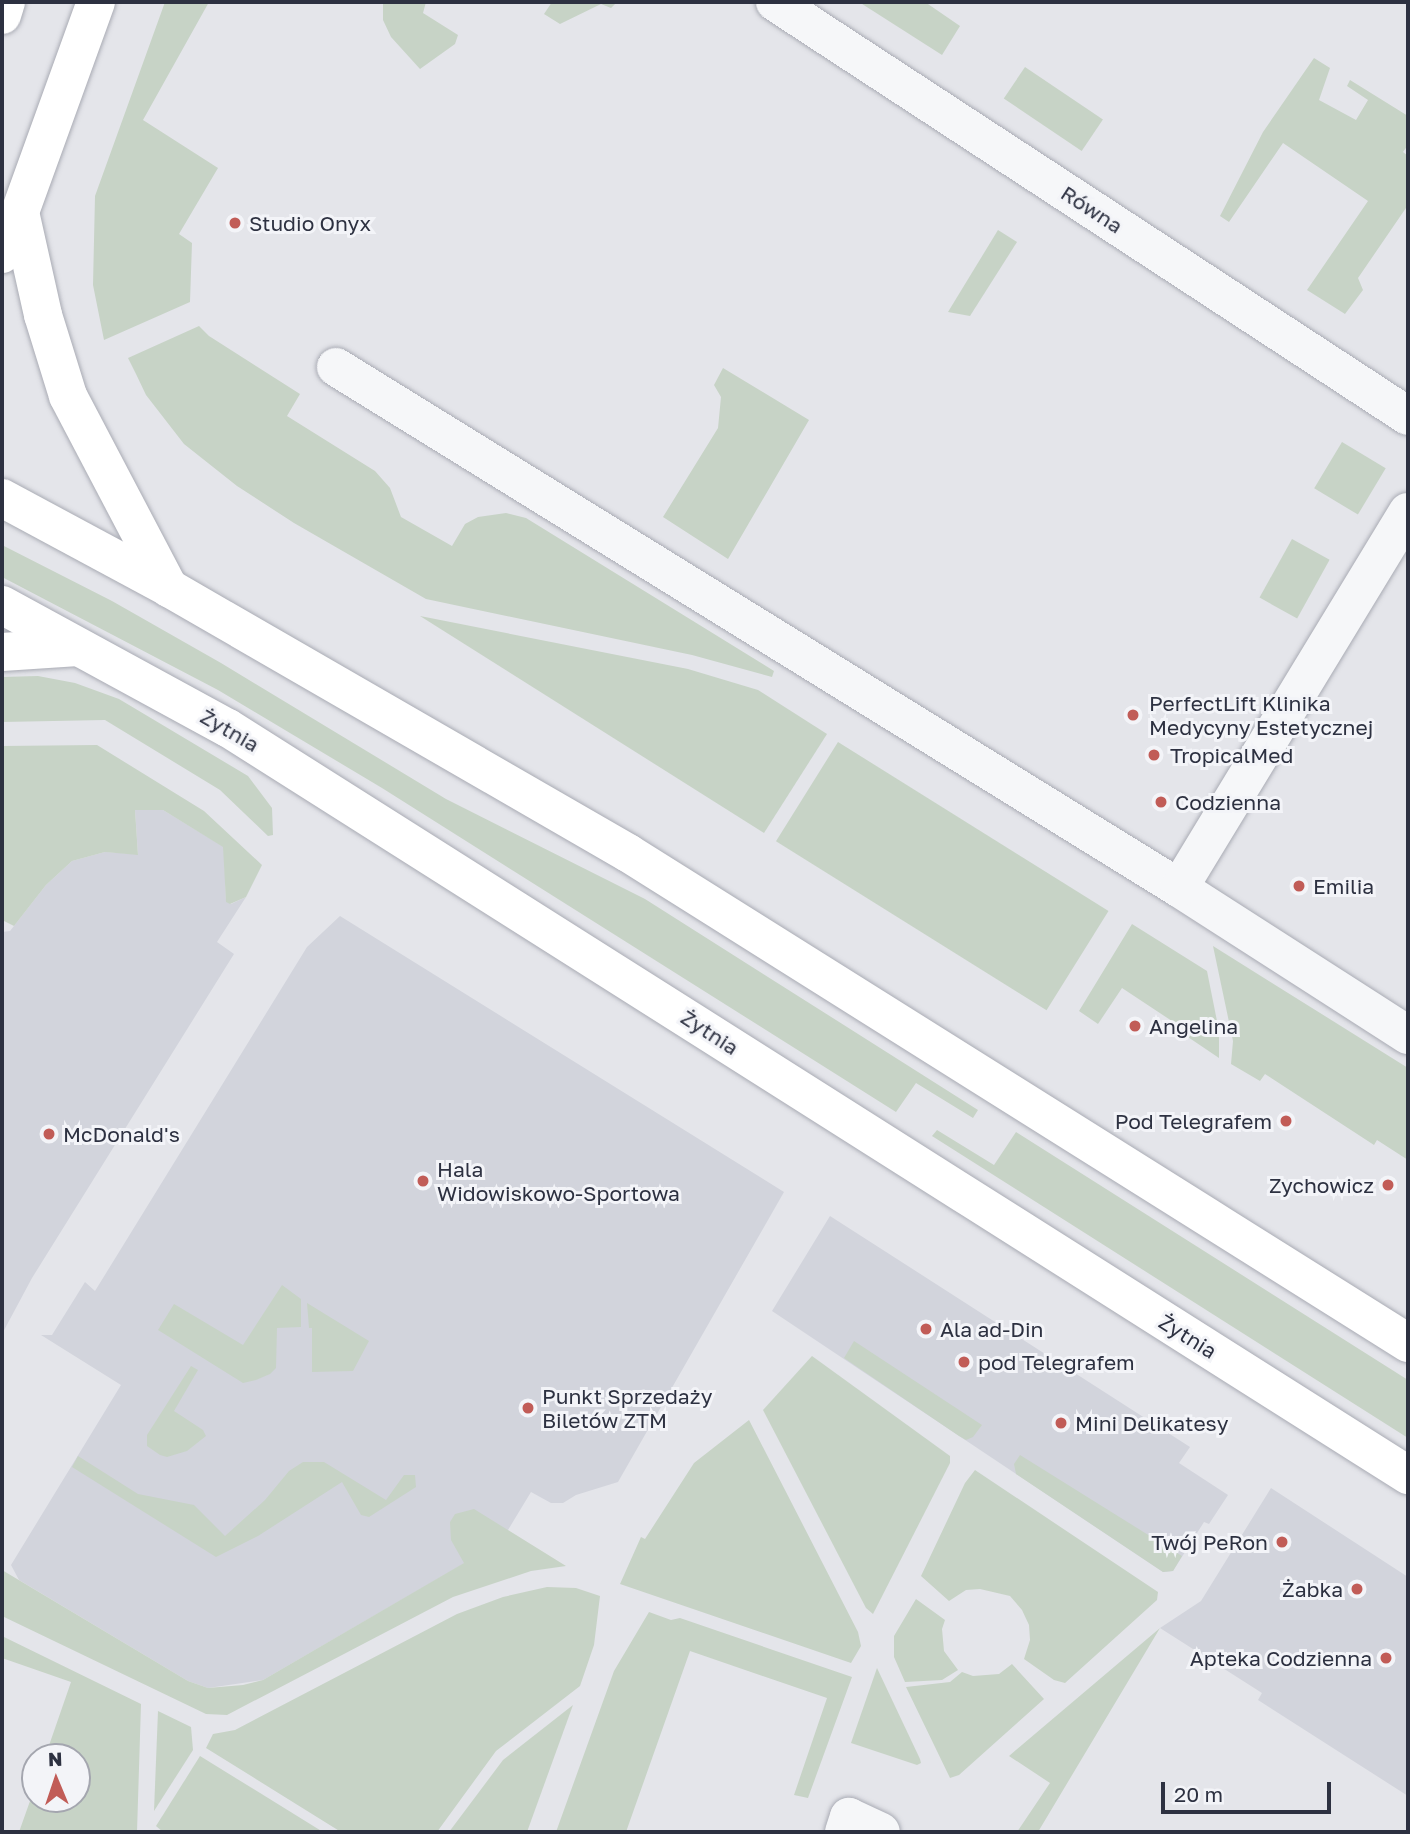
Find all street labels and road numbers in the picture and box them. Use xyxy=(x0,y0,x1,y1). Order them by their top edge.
street label: Równa xyxy=(1057,180,1127,238)
street label: Żytnia xyxy=(196,703,264,757)
street label: Żytnia xyxy=(677,1004,743,1060)
street label: Żytnia xyxy=(1154,1309,1222,1363)

